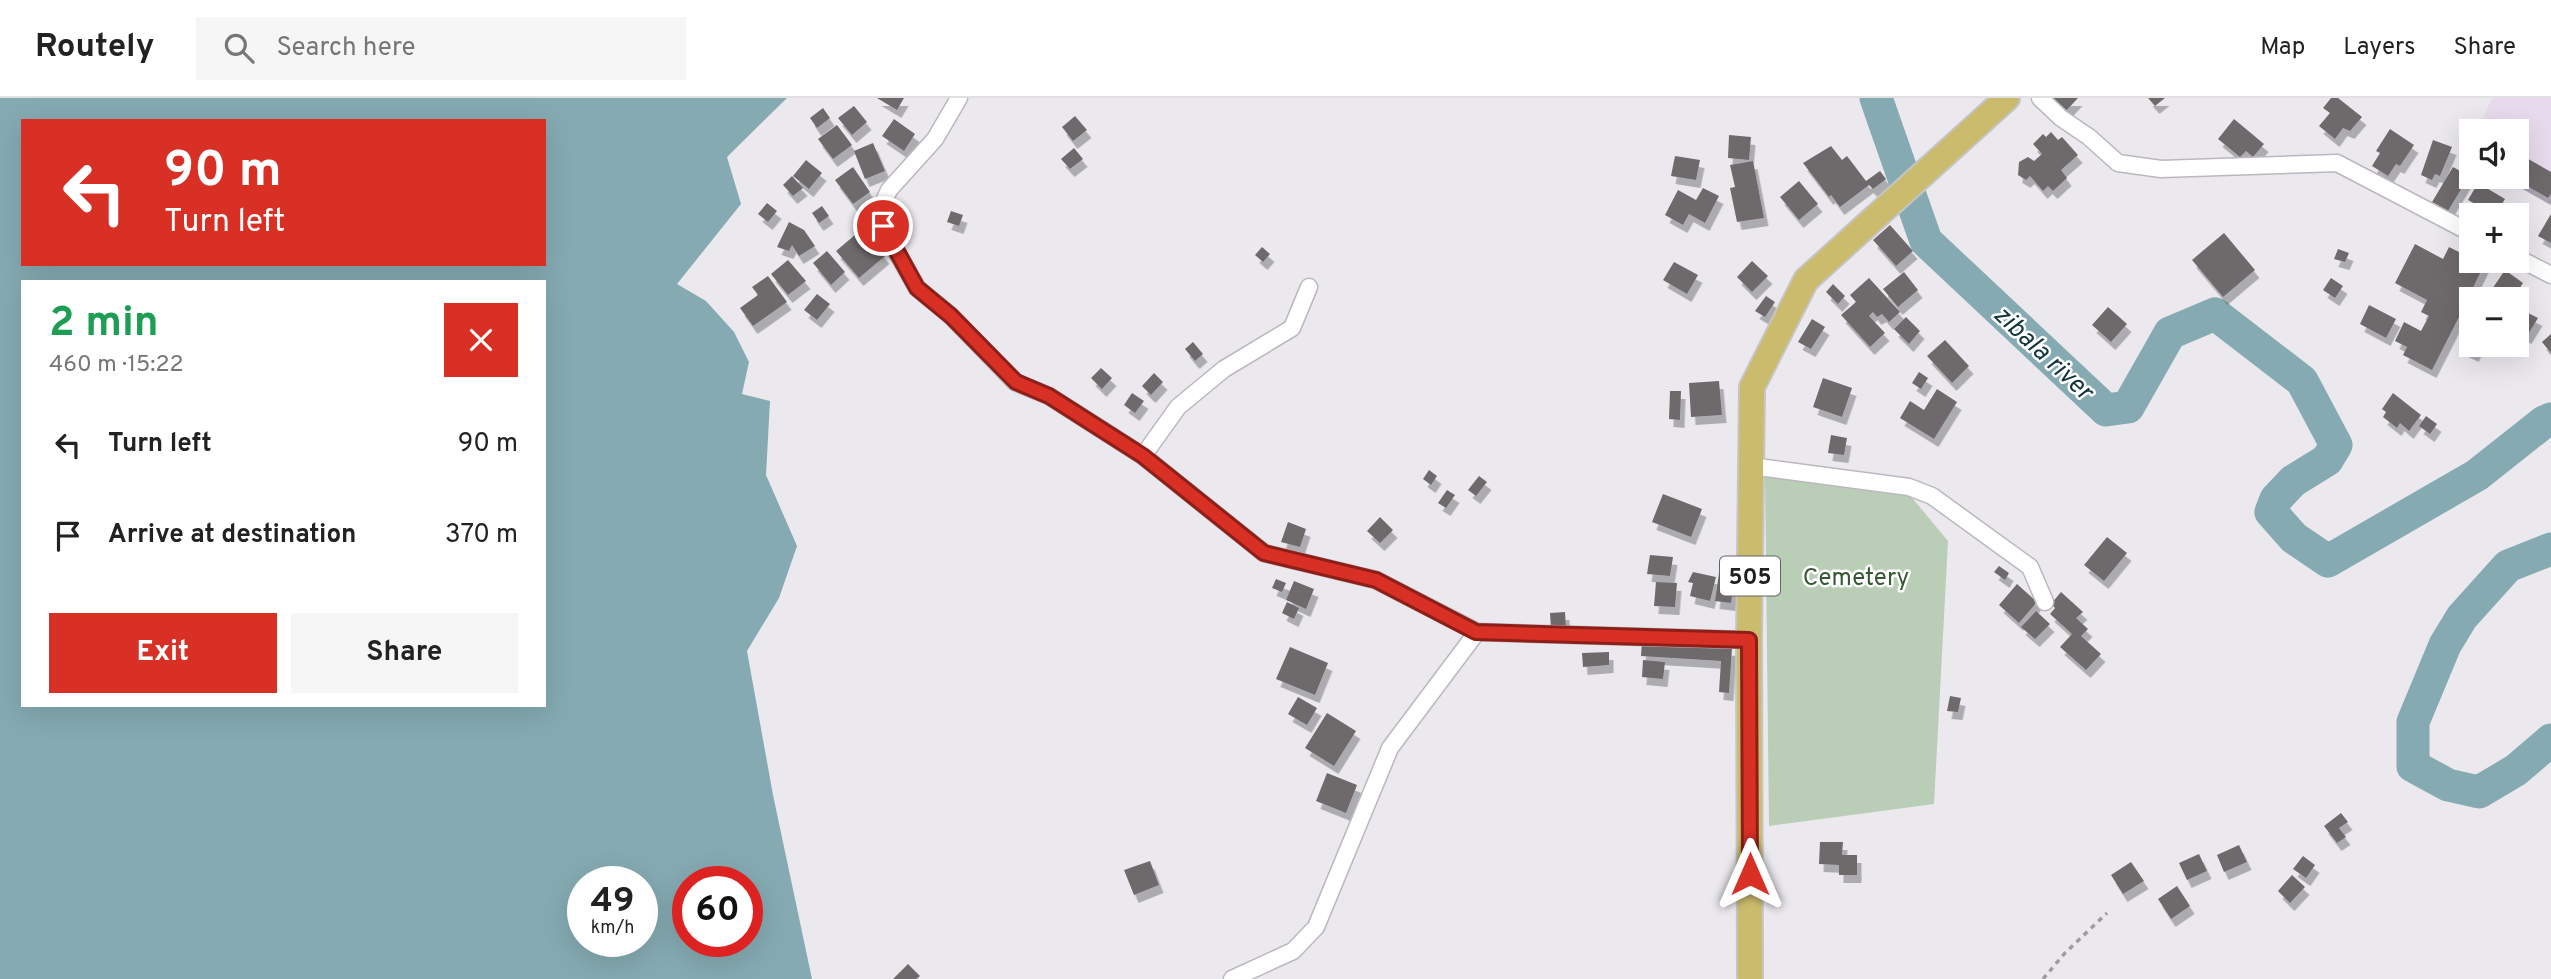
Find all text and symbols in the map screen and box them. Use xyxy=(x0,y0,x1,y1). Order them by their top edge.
search box xyxy=(196,17,686,80)
text: Routely xyxy=(35,27,154,69)
icon: search xyxy=(220,29,258,67)
text: Search here xyxy=(276,32,415,65)
text: Map xyxy=(2260,33,2305,63)
text: Layers xyxy=(2343,33,2415,63)
text: Share xyxy=(2453,33,2516,63)
map controls xyxy=(2459,119,2529,357)
button: sound xyxy=(2459,119,2529,189)
text: 90 m xyxy=(164,142,282,204)
icon: left xyxy=(49,147,140,238)
pin xyxy=(853,196,913,256)
text: Turn left xyxy=(164,203,285,243)
button: + xyxy=(2459,203,2529,273)
icon: arrive xyxy=(864,207,902,245)
button: − xyxy=(2459,287,2529,357)
text: 2 min xyxy=(49,298,159,351)
water label: zibala river xyxy=(1985,299,2101,410)
button: close xyxy=(444,303,518,377)
text: 460 m · 15:22 xyxy=(49,351,184,380)
icon: left xyxy=(49,426,87,464)
text: Turn left xyxy=(108,428,212,461)
text: 90 m xyxy=(458,428,518,461)
icon: arrive xyxy=(49,517,87,555)
text: Arrive at destination xyxy=(108,519,356,552)
text: 370 m xyxy=(445,519,518,552)
road number: 505 xyxy=(1720,556,1780,596)
park label: Cemetery xyxy=(1803,564,1909,594)
button: Exit xyxy=(49,613,277,693)
button: Share xyxy=(291,613,518,693)
position arrow xyxy=(1713,837,1787,911)
speed limit sign: 60 xyxy=(672,866,763,957)
text: 49 xyxy=(590,880,635,924)
text: km/h xyxy=(591,917,634,940)

